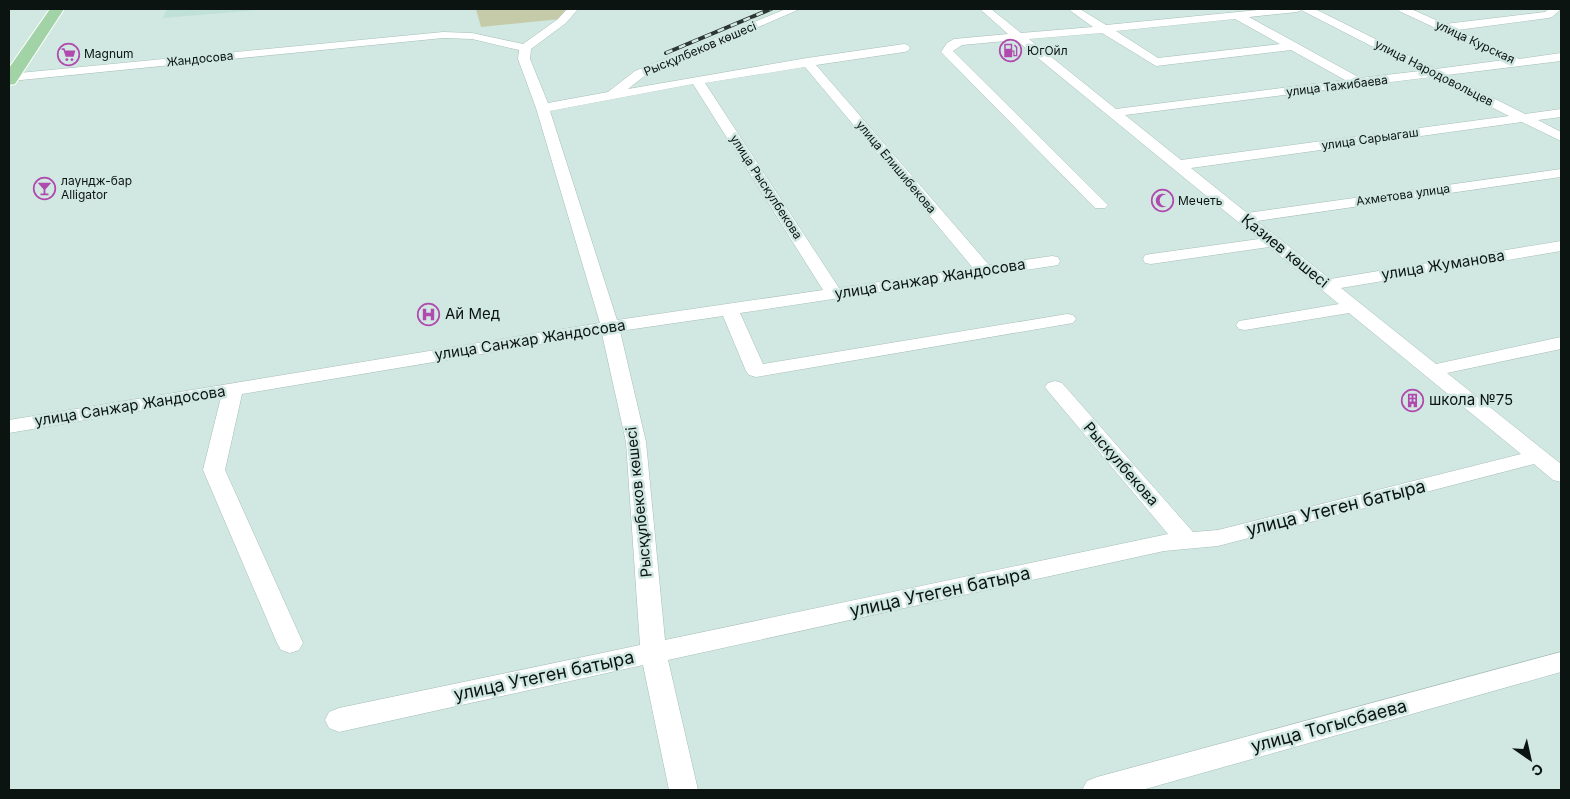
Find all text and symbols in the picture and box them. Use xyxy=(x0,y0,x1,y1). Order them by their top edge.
street label: улица Курская xyxy=(1433,17,1517,66)
street label: Рысқұлбеков көшесі xyxy=(641,18,758,79)
street label: улица Народовольцев xyxy=(1372,36,1496,109)
fuel station icon: ЮгОйл xyxy=(999,39,1023,63)
supermarket icon: Magnum xyxy=(56,42,80,66)
place label: ЮгОйл xyxy=(1027,43,1068,58)
place label: Magnum xyxy=(84,46,134,61)
street label: Жандосова xyxy=(166,48,234,69)
street label: улица Тажибаева xyxy=(1285,72,1389,99)
street label: улица Елишибекова xyxy=(853,117,940,216)
street label: улица Сарыагаш xyxy=(1320,124,1419,153)
street label: улица Рыскулбекова xyxy=(727,132,806,242)
place label: лаундж-бар Alligator xyxy=(61,173,132,202)
bar icon: лаундж-бар Alligator xyxy=(33,176,57,200)
street label: Ахметова улица xyxy=(1355,180,1451,209)
mosque icon: Мечеть xyxy=(1150,189,1174,213)
place label: Мечеть xyxy=(1178,193,1223,208)
street label: Қазиев көшесі xyxy=(1238,210,1333,292)
street label: улица Жуманова xyxy=(1380,245,1506,284)
street label: улица Санжар Жандосова xyxy=(833,254,1027,303)
hospital icon: Ай Мед xyxy=(417,302,441,326)
place label: Ай Мед xyxy=(445,304,500,323)
street label: улица Санжар Жандосова xyxy=(433,315,627,364)
street label: улица Санжар Жандосова xyxy=(33,381,227,430)
building icon: школа №75 xyxy=(1401,388,1425,412)
place label: школа №75 xyxy=(1429,390,1513,409)
street label: Рыскулбекова xyxy=(1080,418,1163,510)
street label: Рысқұлбеков көшесі xyxy=(621,426,656,578)
street label: улица Утеген батыра xyxy=(1244,475,1428,540)
street label: улица Утеген батыра xyxy=(848,562,1032,621)
street label: улица Утеген батыра xyxy=(452,646,636,705)
street label: улица Тогысбаева xyxy=(1249,695,1409,756)
north arrow xyxy=(1505,734,1555,784)
text: С xyxy=(1529,760,1547,780)

